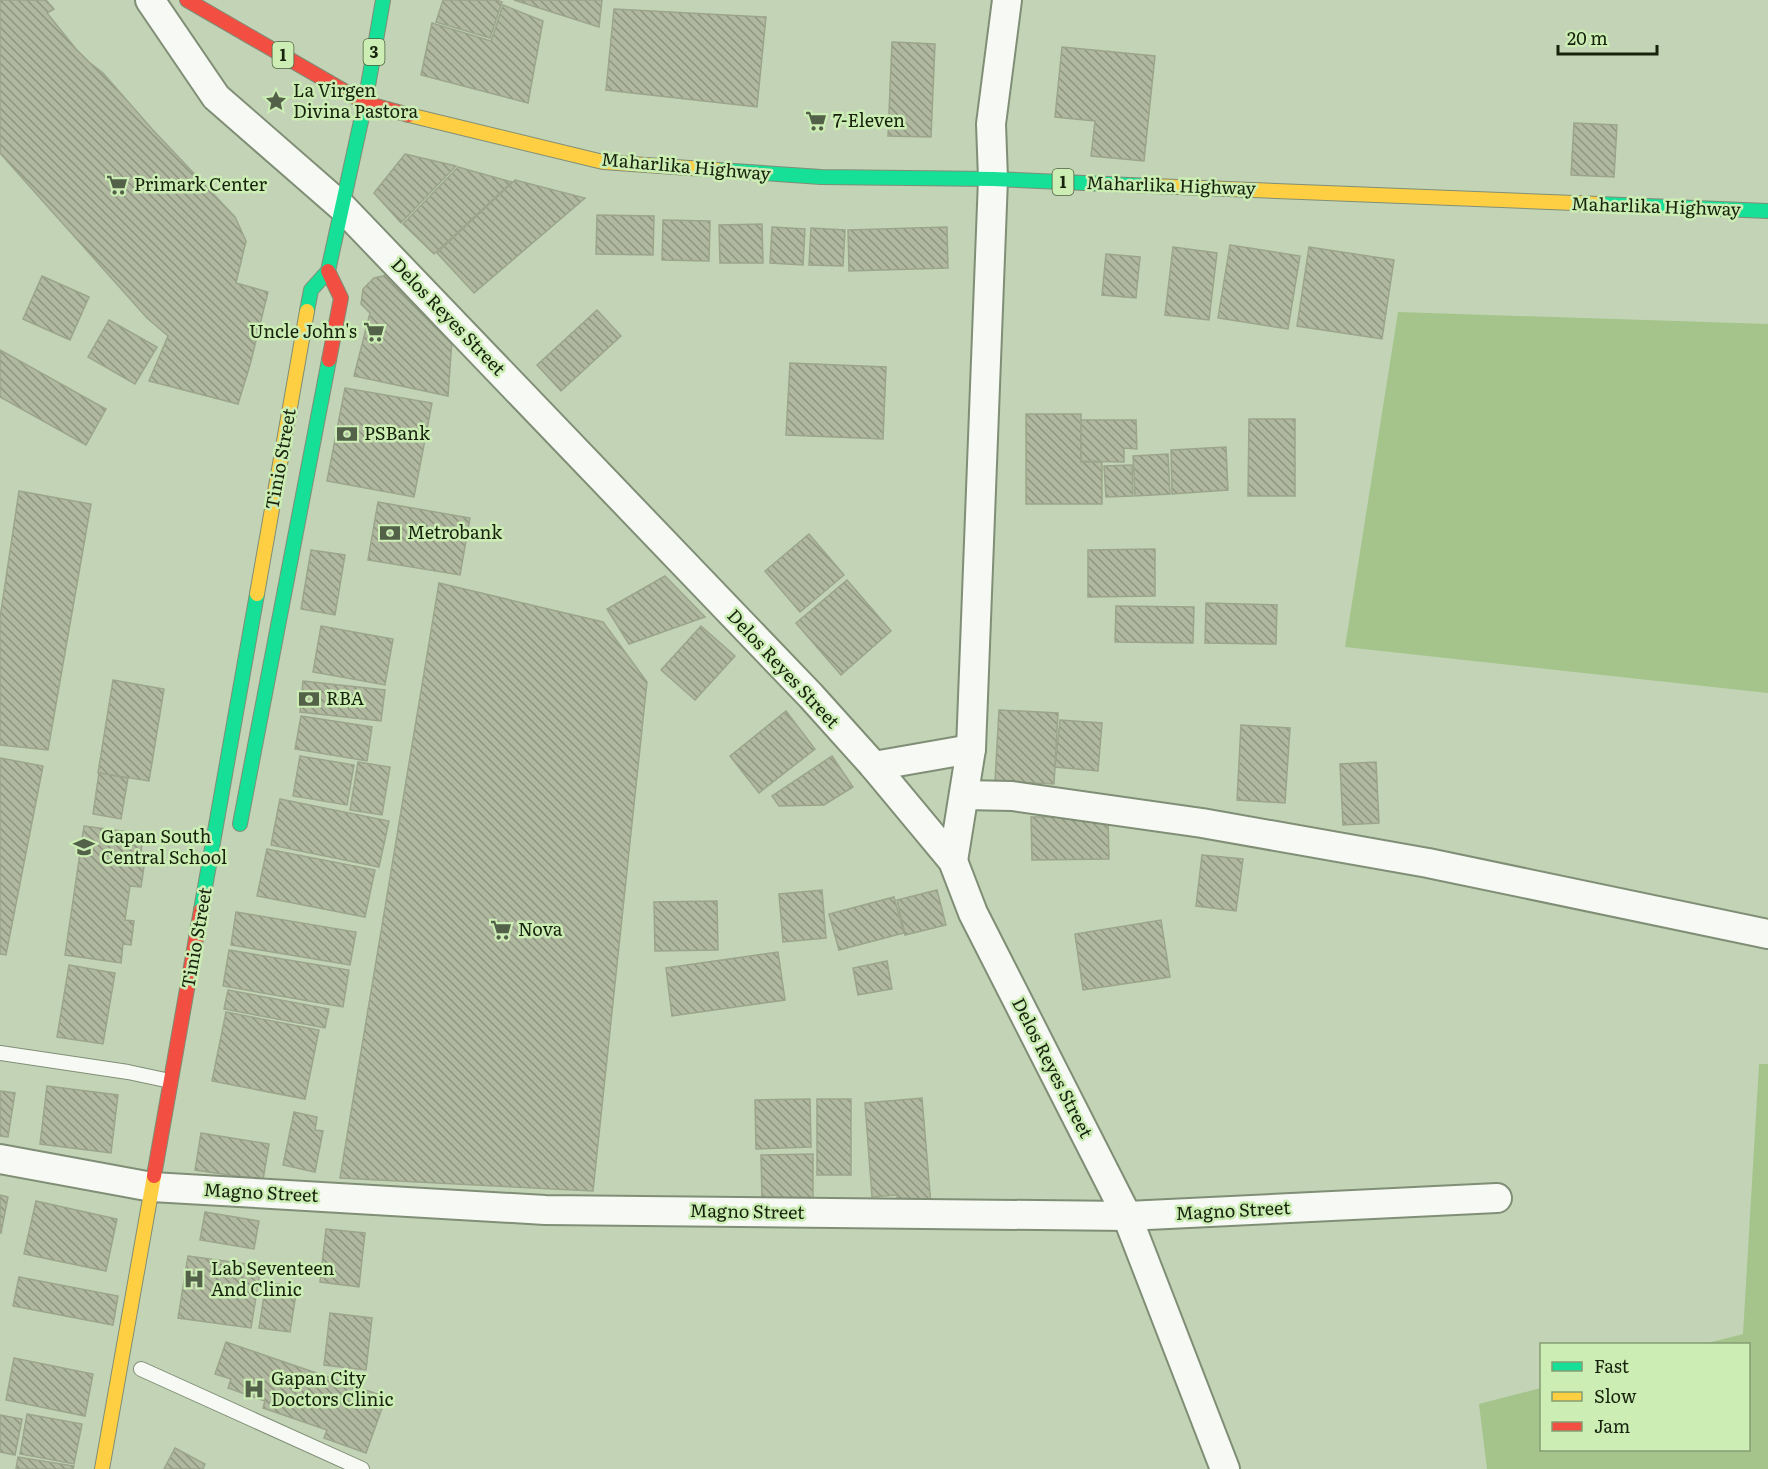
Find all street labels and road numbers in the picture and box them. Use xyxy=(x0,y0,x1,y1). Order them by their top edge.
road number: 3 xyxy=(364,39,385,65)
road number: 1 xyxy=(272,42,294,68)
street label: Maharlika Highway xyxy=(600,145,773,186)
street label: Maharlika Highway xyxy=(1086,168,1257,201)
road number: 1 xyxy=(1052,169,1074,195)
street label: Maharlika Highway xyxy=(1571,189,1742,222)
street label: Delos Reyes Street xyxy=(386,251,513,381)
street label: Tinio Street xyxy=(257,405,302,512)
street label: Delos Reyes Street xyxy=(722,602,847,734)
street label: Tinio Street xyxy=(173,884,218,991)
street label: Delos Reyes Street xyxy=(1006,992,1101,1143)
street label: Magno Street xyxy=(203,1175,320,1208)
street label: Magno Street xyxy=(1175,1193,1292,1226)
street label: Magno Street xyxy=(689,1196,805,1225)

